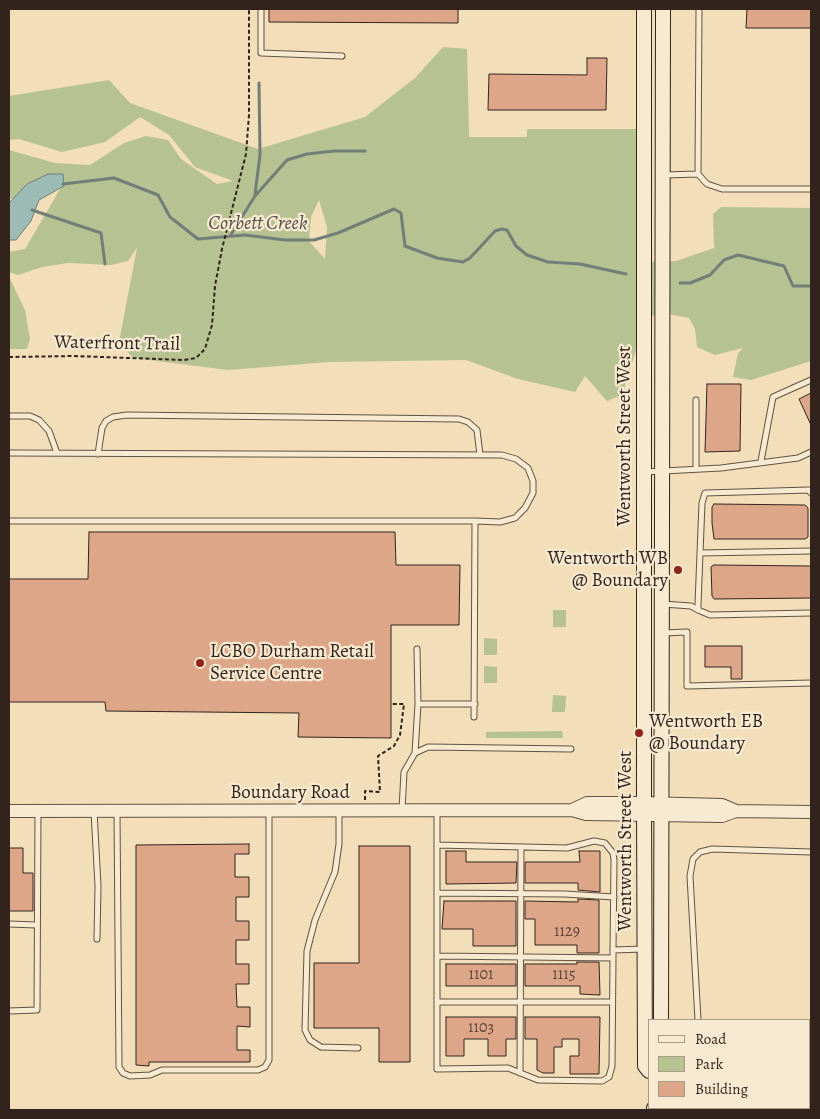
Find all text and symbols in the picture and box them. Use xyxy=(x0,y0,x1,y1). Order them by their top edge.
water label: Corbett Creek xyxy=(208,212,308,236)
street label: Waterfront Trail xyxy=(54,332,180,356)
street label: Wentworth Street West xyxy=(614,346,636,526)
place label: Wentworth WB @ Boundary xyxy=(547,548,668,592)
marker: Wentworth WB @ Boundary xyxy=(672,564,684,576)
place label: LCBO Durham Retail Service Centre xyxy=(210,641,374,685)
marker: LCBO Durham Retail Service Centre xyxy=(194,657,206,669)
place label: Wentworth EB @ Boundary xyxy=(649,711,763,755)
marker: Wentworth EB @ Boundary xyxy=(633,727,645,739)
street label: Wentworth Street West xyxy=(615,751,637,931)
street label: Boundary Road xyxy=(230,782,350,804)
house number: 1129 xyxy=(554,922,580,942)
house number: 1101 xyxy=(469,965,493,985)
house number: 1115 xyxy=(552,965,576,985)
house number: 1103 xyxy=(468,1018,494,1038)
legend xyxy=(648,1019,810,1109)
text: Road xyxy=(695,1029,726,1049)
text: Park xyxy=(695,1054,723,1074)
text: Building xyxy=(695,1079,748,1099)

